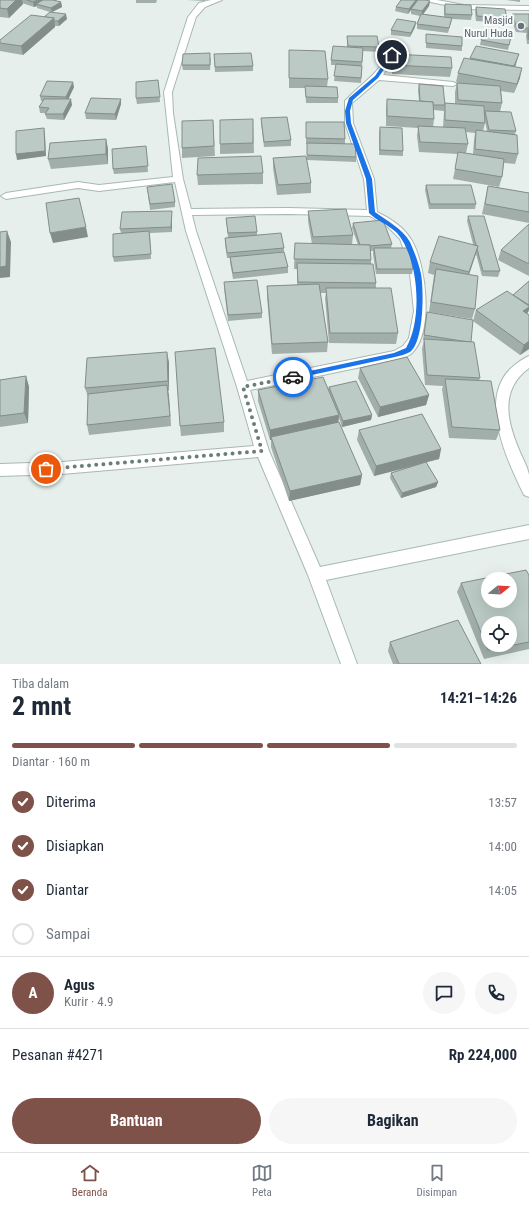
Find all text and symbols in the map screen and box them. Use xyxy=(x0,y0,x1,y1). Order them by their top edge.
place label: Masjid Nurul Huda xyxy=(464,14,513,40)
marker: Masjid Nurul Huda xyxy=(516,21,526,31)
pin xyxy=(375,38,409,72)
icon: home xyxy=(381,44,403,66)
courier xyxy=(273,357,313,397)
icon: car xyxy=(282,366,304,388)
pin xyxy=(29,452,63,486)
icon: bag xyxy=(35,458,57,480)
north arrow xyxy=(481,572,517,608)
map controls xyxy=(481,572,517,652)
button: locate xyxy=(481,616,517,652)
text: Tiba dalam xyxy=(12,676,69,691)
text: 14:21–14:26 xyxy=(440,689,517,707)
text: 2 mnt xyxy=(12,691,71,721)
text: Diantar · 160 m xyxy=(12,754,90,769)
icon: check xyxy=(12,791,34,813)
text: Diterima xyxy=(46,793,96,811)
text: 13:57 xyxy=(488,795,517,810)
icon: check xyxy=(12,835,34,857)
text: Disiapkan xyxy=(46,837,104,855)
text: 14:00 xyxy=(488,839,517,854)
icon: check xyxy=(12,879,34,901)
text: Diantar xyxy=(46,881,89,899)
text: 14:05 xyxy=(488,883,517,898)
text: Sampai xyxy=(46,925,90,943)
button: chat xyxy=(423,972,465,1014)
button: phone xyxy=(475,972,517,1014)
text: Agus xyxy=(64,976,95,994)
text: A xyxy=(29,984,37,1002)
text: Kurir · 4.9 xyxy=(64,994,114,1009)
text: Pesanan #4271 xyxy=(12,1046,104,1064)
text: Rp 224,000 xyxy=(449,1046,517,1064)
button: Bantuan xyxy=(12,1098,261,1144)
button: Bagikan xyxy=(269,1098,517,1144)
tab: Beranda xyxy=(72,1162,107,1199)
tab: Peta xyxy=(251,1162,273,1199)
tab: Disimpan xyxy=(417,1162,457,1199)

